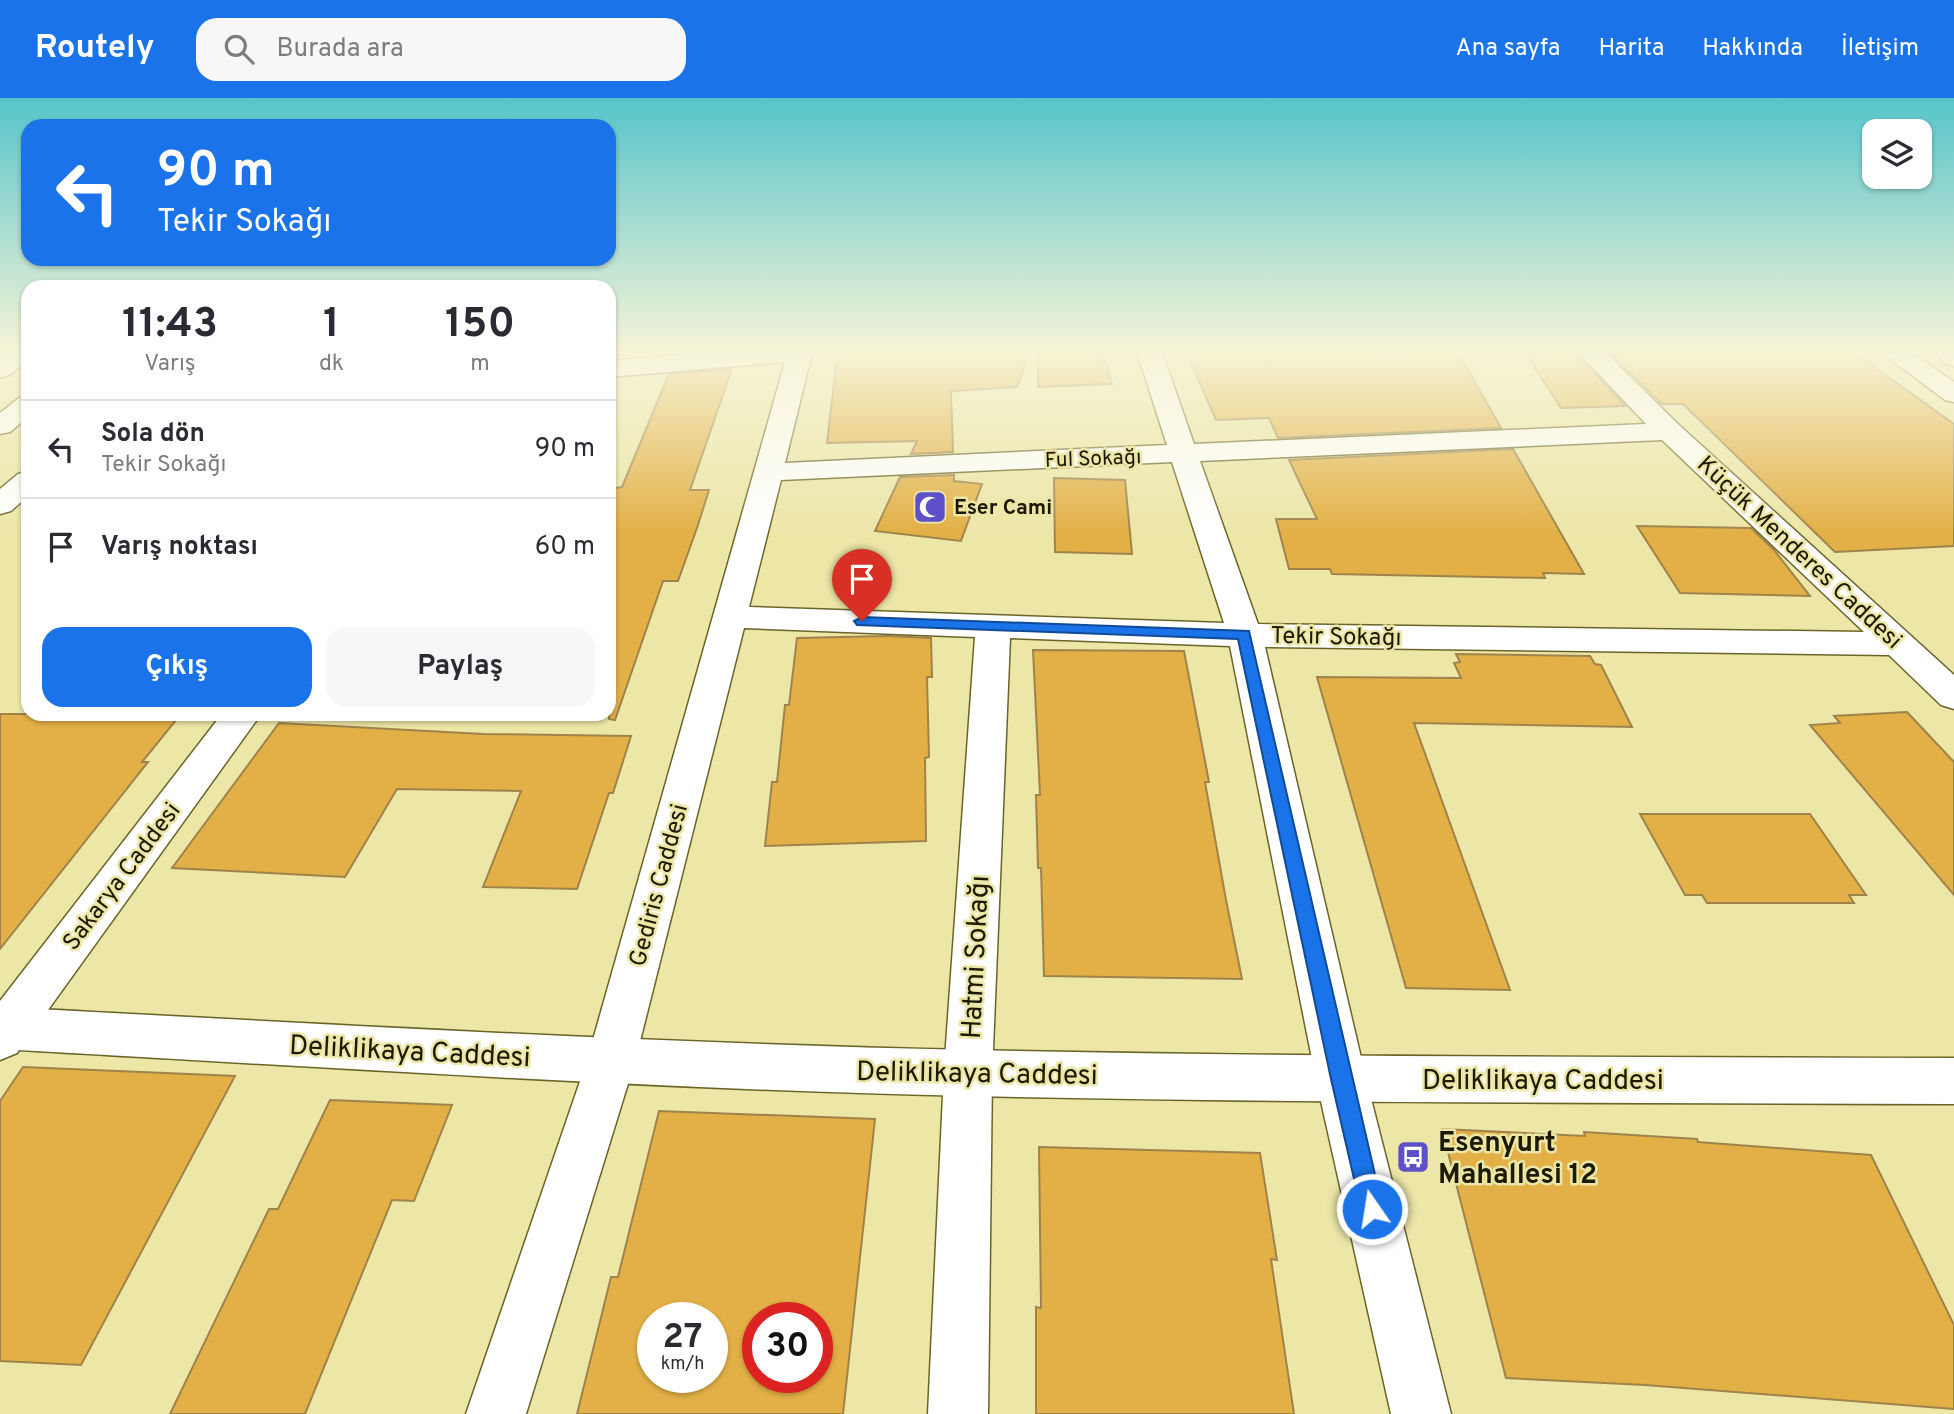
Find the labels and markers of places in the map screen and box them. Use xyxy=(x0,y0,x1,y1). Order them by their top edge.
mosque icon: Eser Cami xyxy=(911,488,949,526)
place label: Eser Cami xyxy=(954,495,1052,522)
pin xyxy=(832,549,892,621)
place label: Esenyurt Mahallesi 12 xyxy=(1438,1126,1597,1194)
bus stop icon: Esenyurt Mahallesi 12 xyxy=(1394,1138,1432,1176)

